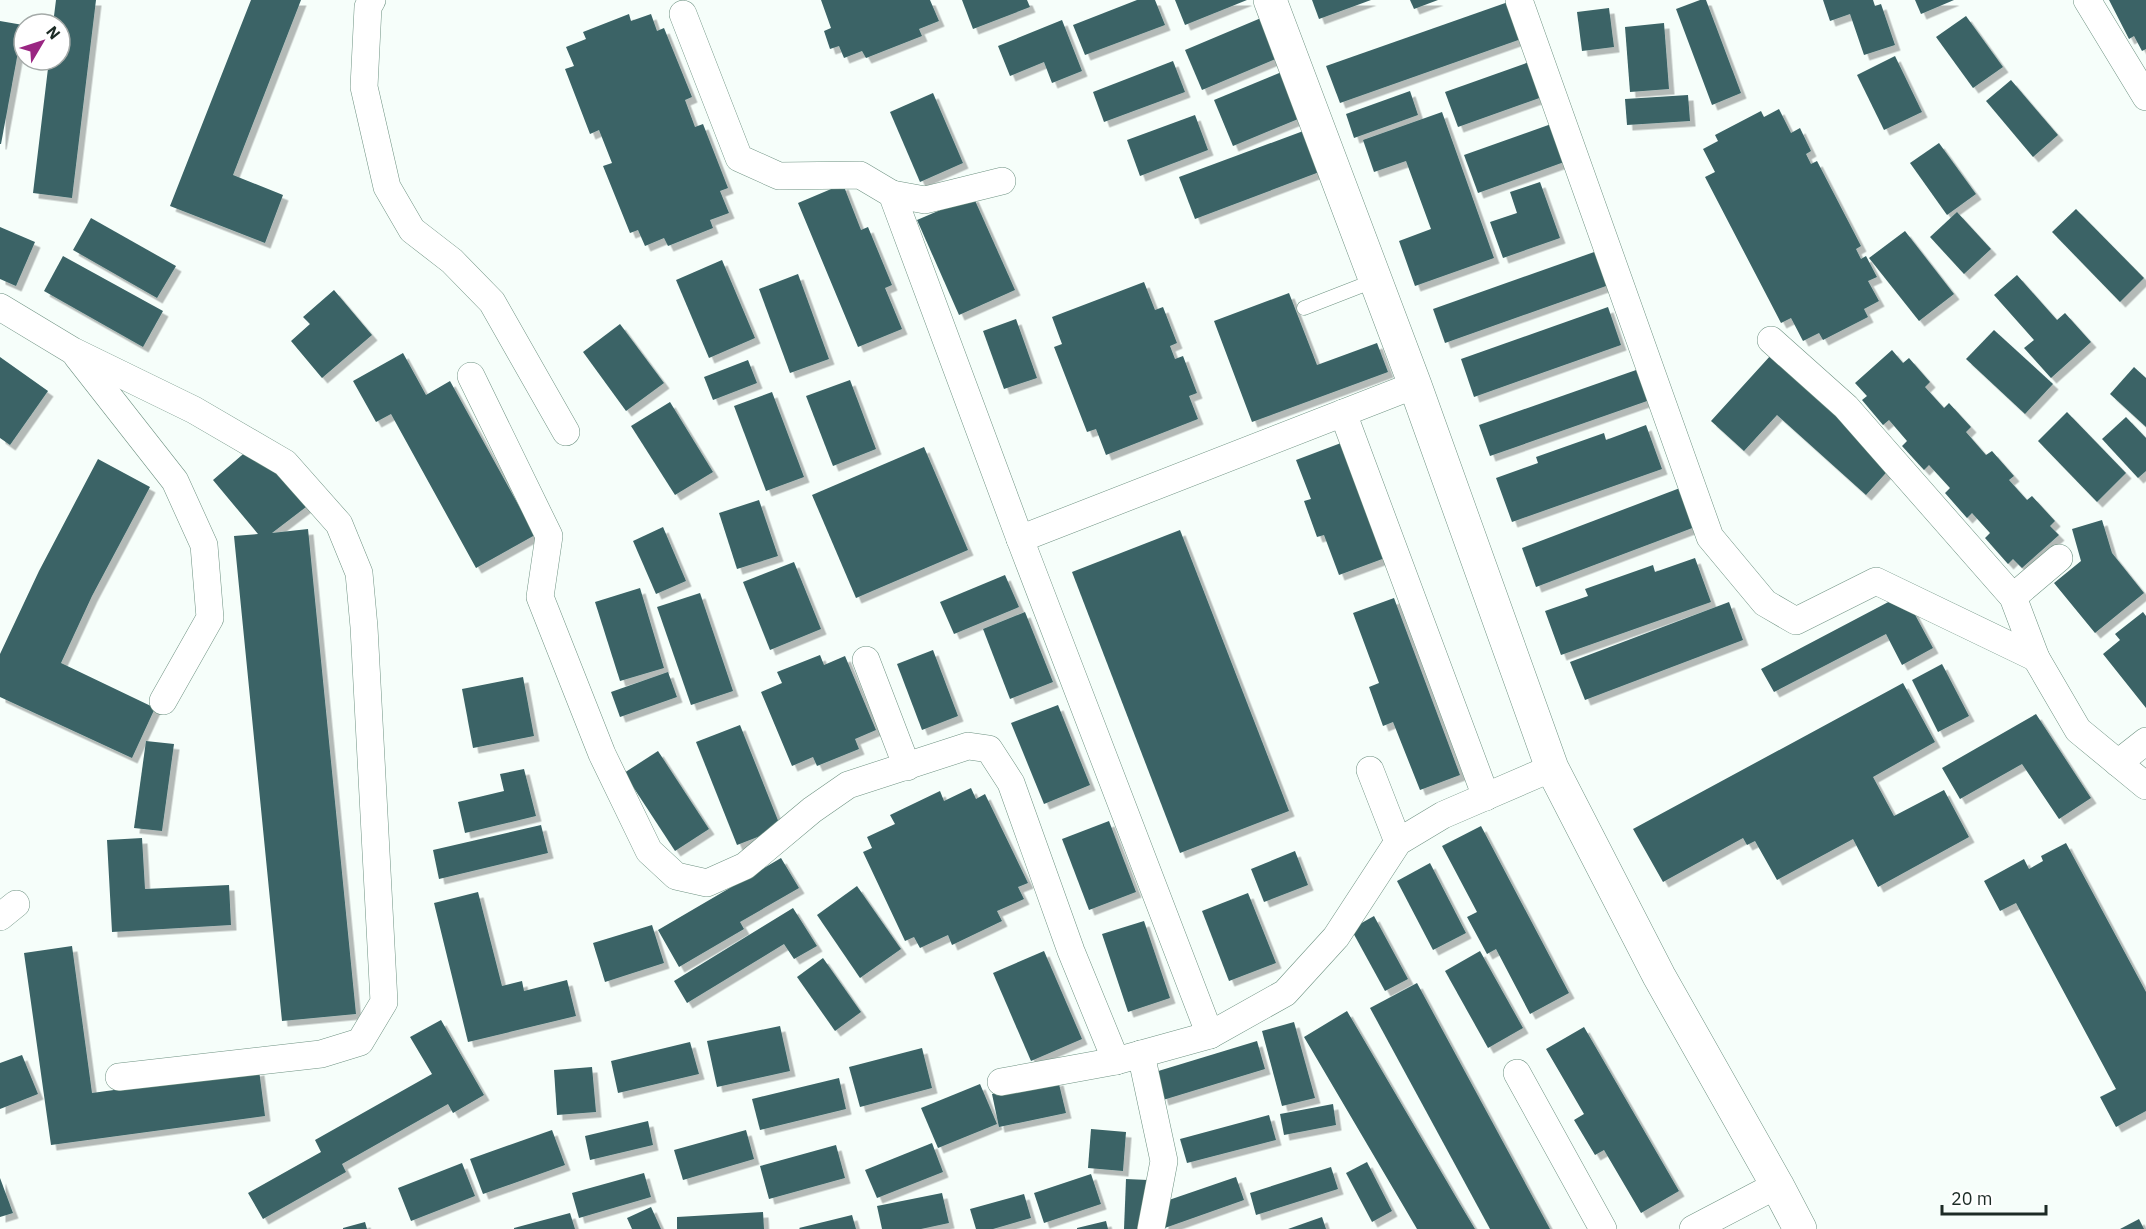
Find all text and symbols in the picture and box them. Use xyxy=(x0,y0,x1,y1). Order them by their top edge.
north arrow xyxy=(12,12,72,72)
text: N xyxy=(42,22,65,43)
scale bar xyxy=(1942,1178,2046,1216)
text: 20 m xyxy=(1951,1187,1993,1210)

